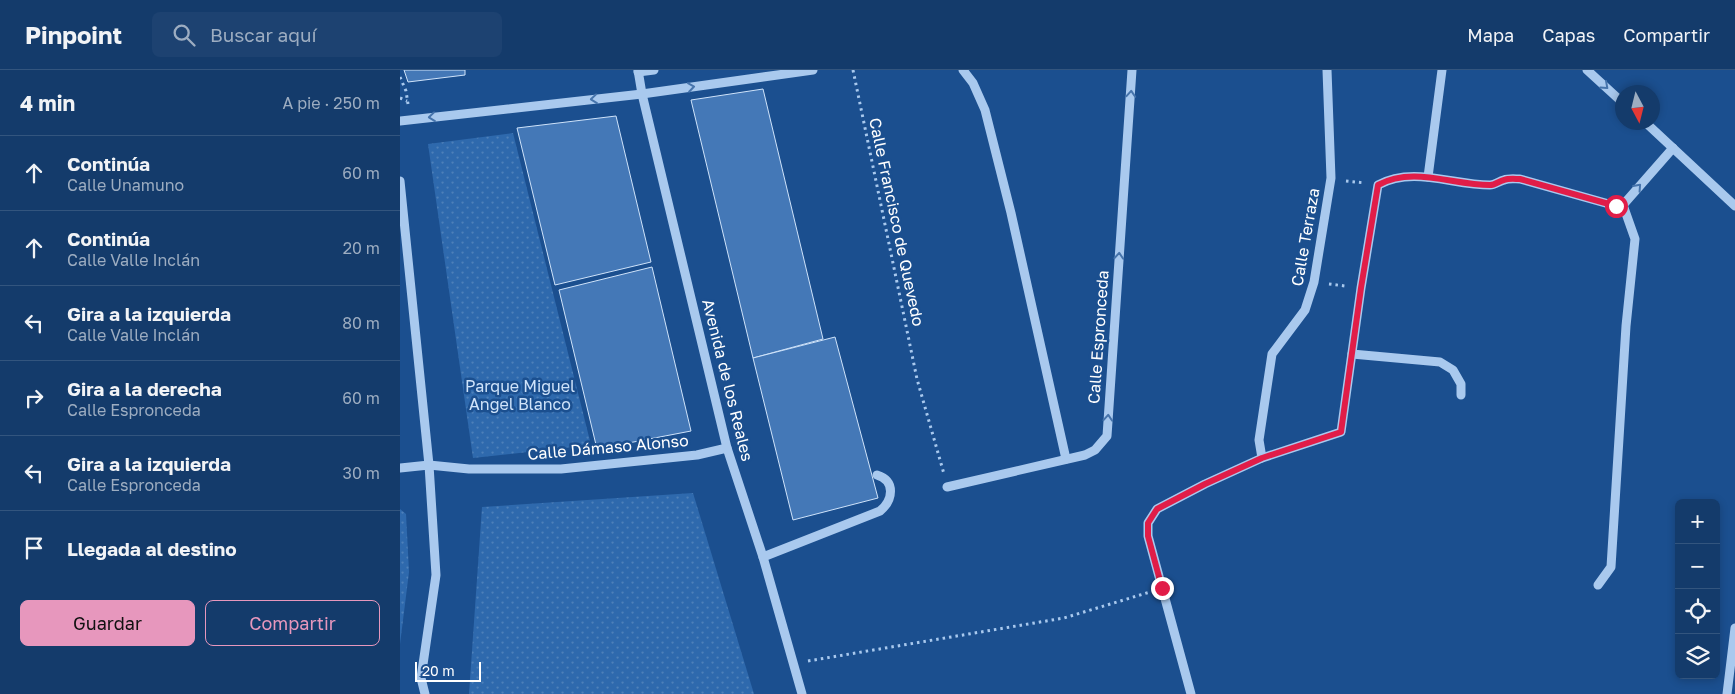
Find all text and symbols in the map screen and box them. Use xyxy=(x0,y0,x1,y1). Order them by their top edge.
search box xyxy=(152,12,502,57)
text: Pinpoint xyxy=(25,20,122,49)
icon: search xyxy=(170,21,198,49)
text: Buscar aquí xyxy=(210,23,317,46)
text: Mapa xyxy=(1467,24,1514,46)
text: Capas xyxy=(1542,24,1595,46)
text: Compartir xyxy=(1623,24,1710,46)
one-way arrow xyxy=(1599,80,1608,89)
one-way arrow xyxy=(687,82,695,93)
north arrow xyxy=(1615,85,1660,130)
text: 4 min xyxy=(20,90,75,116)
one-way arrow xyxy=(1125,90,1136,98)
text: A pie · 250 m xyxy=(282,93,380,113)
one-way arrow xyxy=(590,93,598,104)
one-way arrow xyxy=(428,111,436,122)
street label: Calle Francisco de Quevedo xyxy=(865,116,929,328)
text: Continúa xyxy=(67,152,150,175)
icon: ahead xyxy=(20,159,48,187)
text: 60 m xyxy=(342,163,380,183)
text: Calle Unamuno xyxy=(67,175,184,195)
one-way arrow xyxy=(1632,184,1641,193)
street label: Calle Terraza xyxy=(1287,186,1323,288)
route start xyxy=(1605,195,1628,218)
text: Continúa xyxy=(67,227,150,250)
icon: ahead xyxy=(20,234,48,262)
text: 20 m xyxy=(343,238,380,258)
text: Calle Valle Inclán xyxy=(67,250,200,270)
one-way arrow xyxy=(1114,252,1125,260)
street label: Calle Espronceda xyxy=(1083,270,1113,404)
street label: Avenida de los Reales xyxy=(698,297,758,463)
text: Gira a la izquierda xyxy=(67,302,231,325)
icon: left xyxy=(20,309,48,337)
text: 80 m xyxy=(342,313,380,333)
text: Calle Valle Inclán xyxy=(67,325,200,345)
park label: Parque Miguel Angel Blanco xyxy=(465,376,575,414)
text: Gira a la derecha xyxy=(67,377,222,400)
icon: right xyxy=(20,384,48,412)
text: 60 m xyxy=(342,388,380,408)
text: Calle Espronceda xyxy=(67,400,201,420)
one-way arrow xyxy=(1102,414,1113,422)
street label: Calle Dámaso Alonso xyxy=(527,430,689,464)
text: Gira a la izquierda xyxy=(67,452,231,475)
icon: left xyxy=(20,459,48,487)
text: 30 m xyxy=(343,463,380,483)
text: Calle Espronceda xyxy=(67,475,201,495)
map controls xyxy=(1675,499,1720,679)
button: + xyxy=(1675,499,1720,544)
icon: arrive xyxy=(20,534,48,562)
text: Llegada al destino xyxy=(67,537,237,560)
button: − xyxy=(1675,544,1720,589)
route end xyxy=(1151,577,1174,600)
button: locate xyxy=(1675,589,1720,634)
button: Guardar xyxy=(20,600,195,646)
button: Compartir xyxy=(205,600,380,646)
button: layers xyxy=(1675,634,1720,679)
scale bar xyxy=(415,659,481,682)
text: 20 m xyxy=(422,662,455,679)

